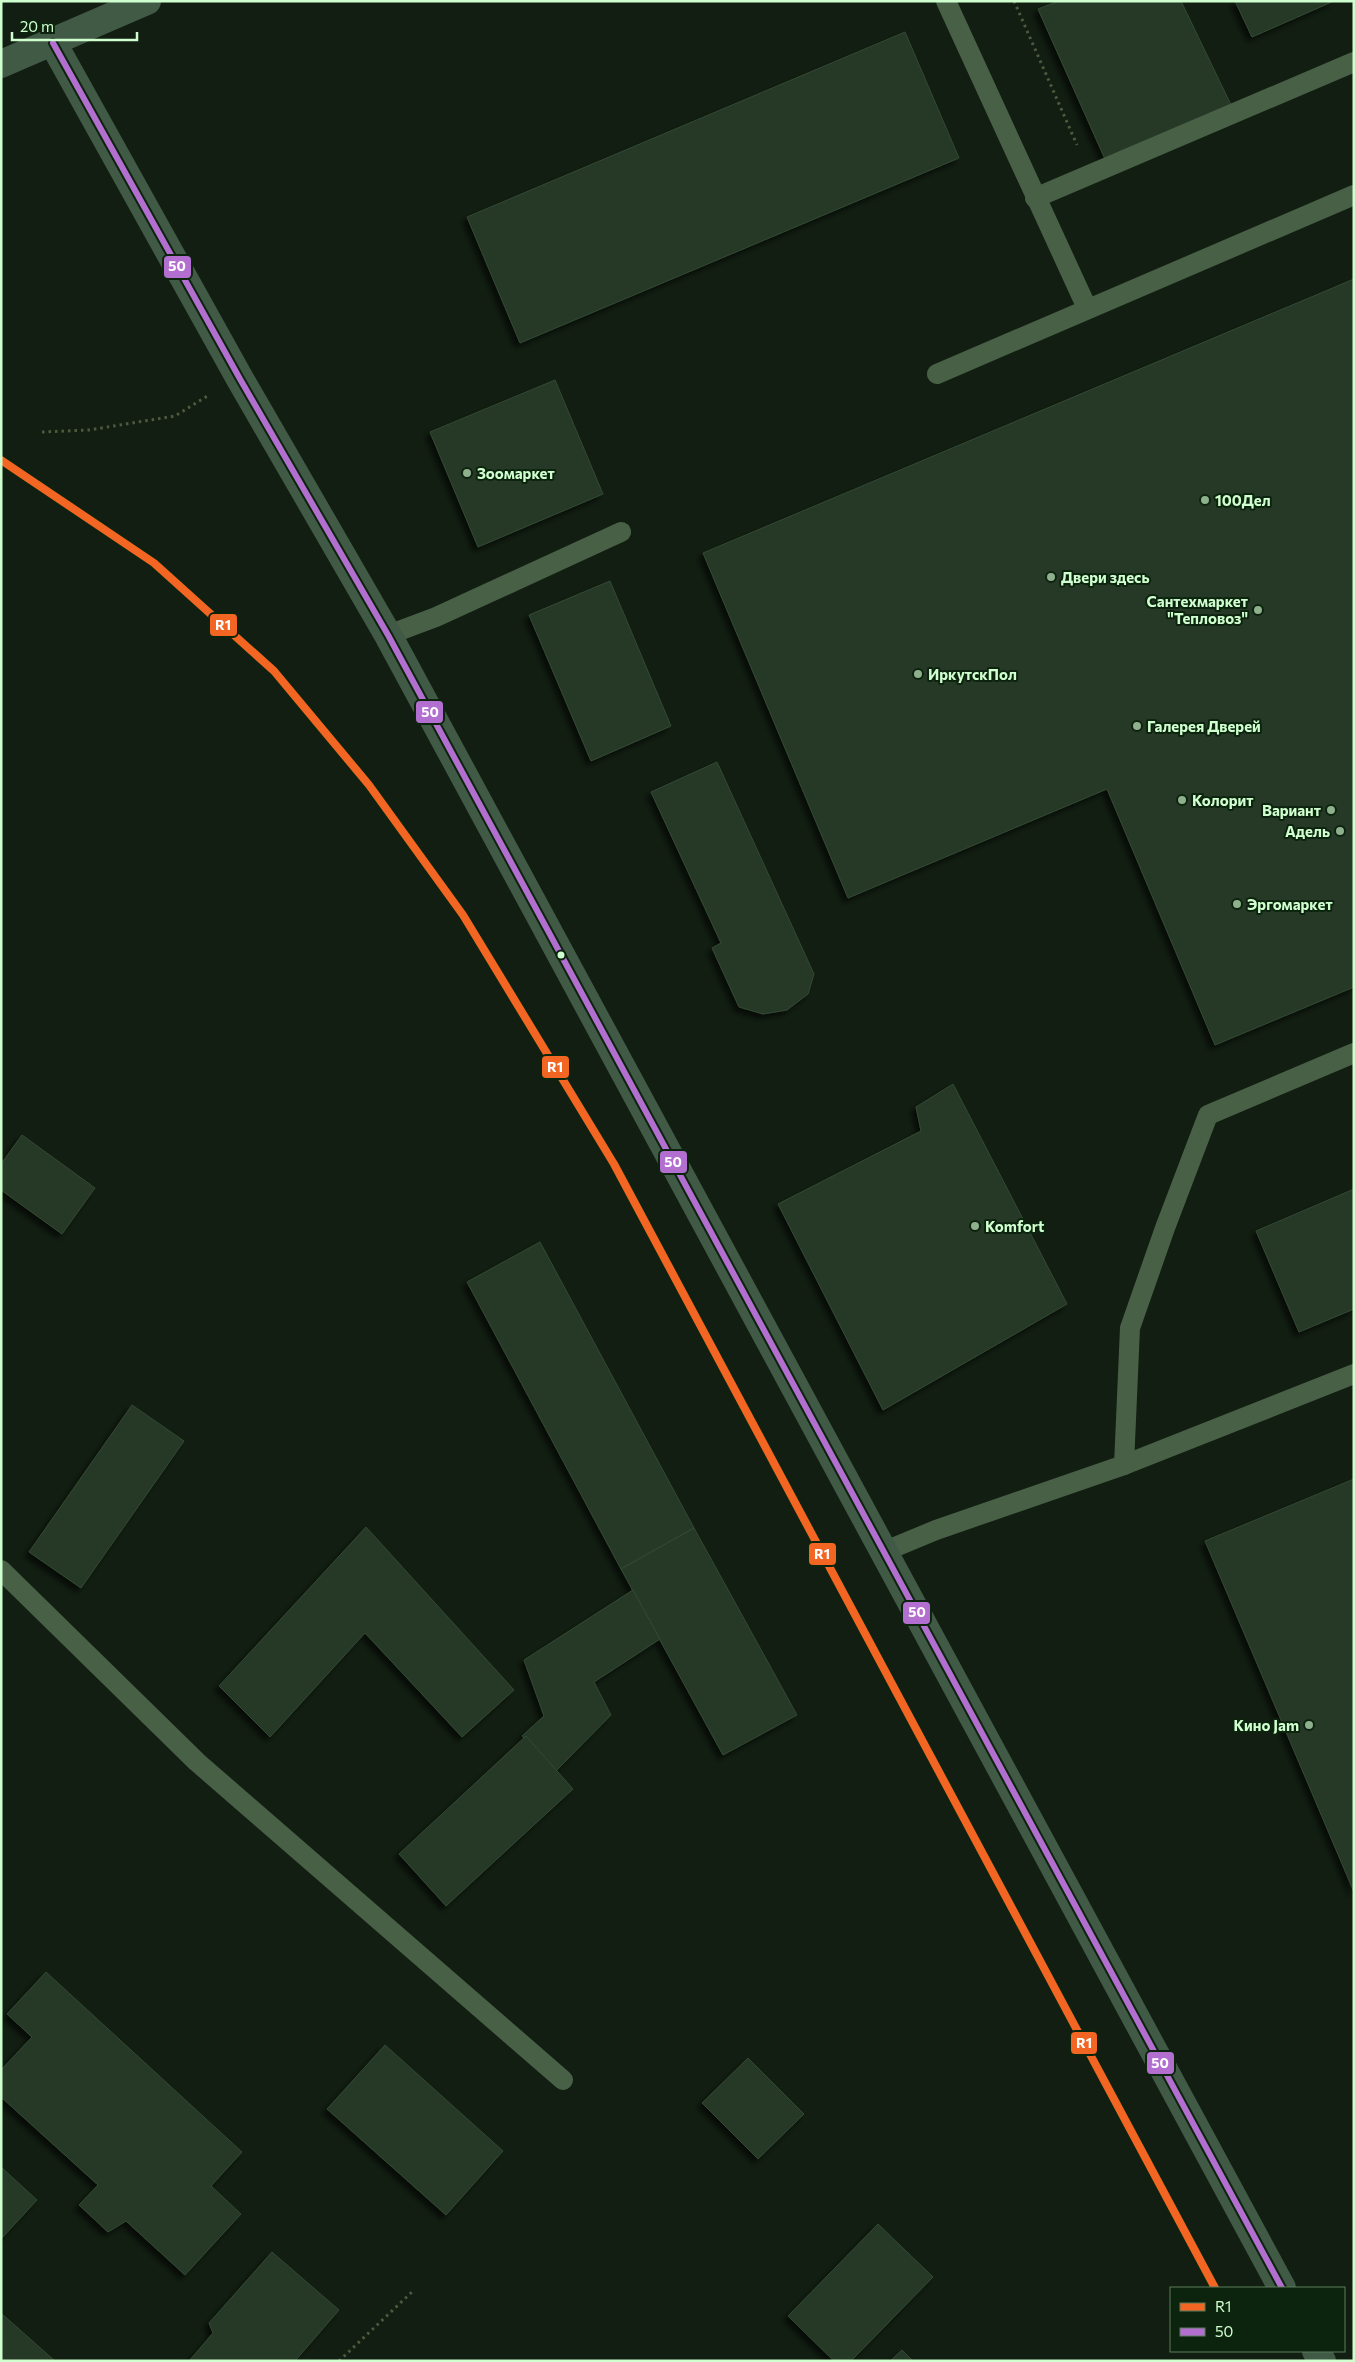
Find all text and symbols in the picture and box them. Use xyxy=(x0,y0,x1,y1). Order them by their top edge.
scale bar xyxy=(12,10,138,42)
text: 20 m xyxy=(20,17,54,35)
line badge: 50 xyxy=(163,255,192,279)
text: 50 xyxy=(168,257,186,274)
place label: Зоомаркет xyxy=(477,464,555,482)
marker: Зоомаркет xyxy=(461,467,473,479)
place label: 100Дел xyxy=(1215,491,1271,509)
marker: 100Дел xyxy=(1199,494,1211,506)
place label: Двери здесь xyxy=(1061,568,1149,586)
marker: Двери здесь xyxy=(1045,571,1057,583)
place label: Сантехмаркет "Тепловоз" xyxy=(1147,592,1248,627)
marker: Сантехмаркет "Тепловоз" xyxy=(1252,604,1264,616)
line badge: R1 xyxy=(209,613,238,637)
text: R1 xyxy=(215,616,231,633)
place label: ИркутскПол xyxy=(928,665,1017,683)
marker: ИркутскПол xyxy=(912,668,924,680)
line badge: 50 xyxy=(415,700,444,724)
text: 50 xyxy=(421,703,439,720)
place label: Галерея Дверей xyxy=(1147,717,1261,735)
marker: Галерея Дверей xyxy=(1131,720,1143,732)
place label: Колорит xyxy=(1192,791,1253,809)
marker: Колорит xyxy=(1176,794,1188,806)
place label: Вариант xyxy=(1262,801,1321,819)
marker: Вариант xyxy=(1325,804,1337,816)
place label: Адель xyxy=(1285,822,1330,840)
marker: Адель xyxy=(1334,825,1346,837)
place label: Эргомаркет xyxy=(1247,895,1333,913)
marker: Эргомаркет xyxy=(1231,898,1243,910)
unlabelled marker xyxy=(556,950,566,960)
line badge: R1 xyxy=(541,1055,570,1079)
text: R1 xyxy=(547,1058,563,1075)
line badge: 50 xyxy=(659,1150,688,1174)
text: 50 xyxy=(664,1153,682,1170)
place label: Komfort xyxy=(985,1217,1044,1235)
marker: Komfort xyxy=(969,1220,981,1232)
line badge: R1 xyxy=(808,1542,837,1566)
text: R1 xyxy=(814,1545,830,1562)
line badge: 50 xyxy=(902,1601,931,1625)
text: 50 xyxy=(908,1603,926,1620)
place label: Кино Jam xyxy=(1233,1716,1299,1734)
marker: Кино Jam xyxy=(1303,1719,1315,1731)
line badge: R1 xyxy=(1070,2031,1098,2055)
text: R1 xyxy=(1076,2034,1092,2051)
line badge: 50 xyxy=(1146,2051,1175,2075)
text: 50 xyxy=(1151,2054,1169,2071)
legend xyxy=(1170,2287,1345,2352)
text: R1 xyxy=(1215,2297,1231,2315)
text: 50 xyxy=(1215,2322,1233,2340)

